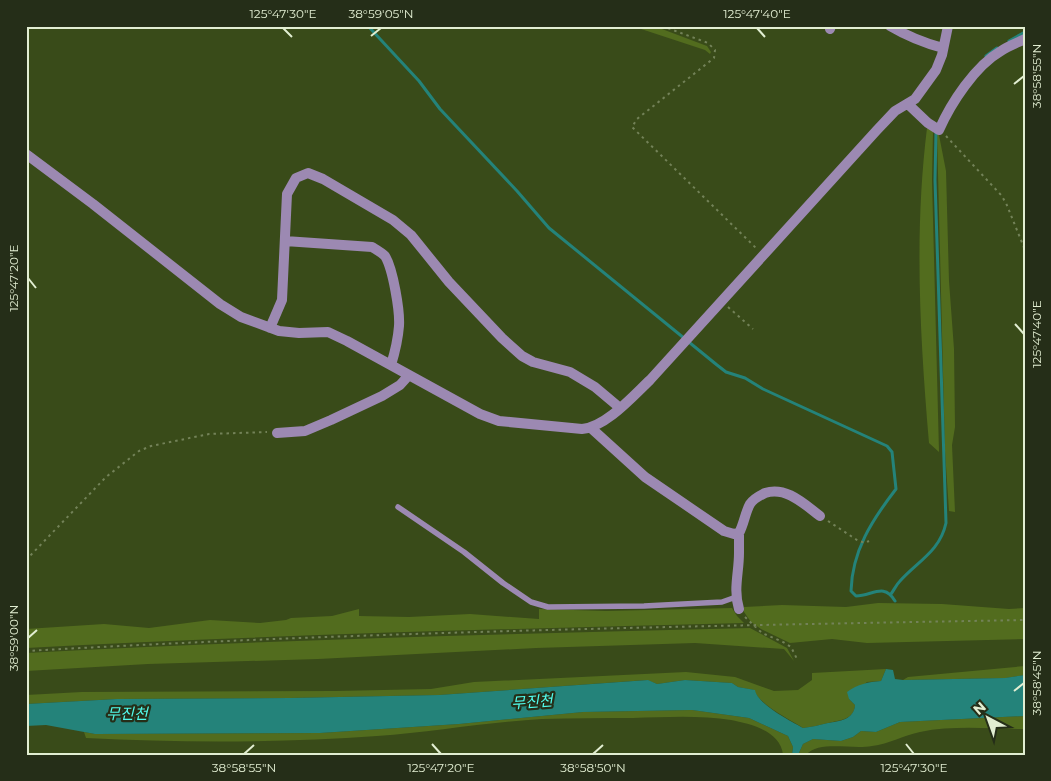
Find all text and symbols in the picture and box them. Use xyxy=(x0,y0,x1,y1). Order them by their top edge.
text: 125°47'30"E xyxy=(249,6,317,21)
text: 38°59'05"N xyxy=(348,6,414,21)
text: 125°47'40"E xyxy=(723,6,791,21)
text: 38°58'55"N xyxy=(1029,44,1044,108)
text: 125°47'20"E xyxy=(6,244,21,312)
text: 125°47'40"E xyxy=(1029,300,1044,368)
text: 38°59'00"N xyxy=(6,605,21,671)
text: 38°58'45"N xyxy=(1029,651,1044,715)
water label: 무진천 xyxy=(511,690,555,712)
north arrow xyxy=(964,694,1014,744)
text: N xyxy=(969,698,990,719)
water label: 무진천 xyxy=(106,704,150,723)
text: 38°58'55"N xyxy=(212,760,276,775)
text: 125°47'20"E xyxy=(407,760,475,775)
text: 38°58'50"N xyxy=(560,760,626,775)
text: 125°47'30"E xyxy=(880,760,948,775)

